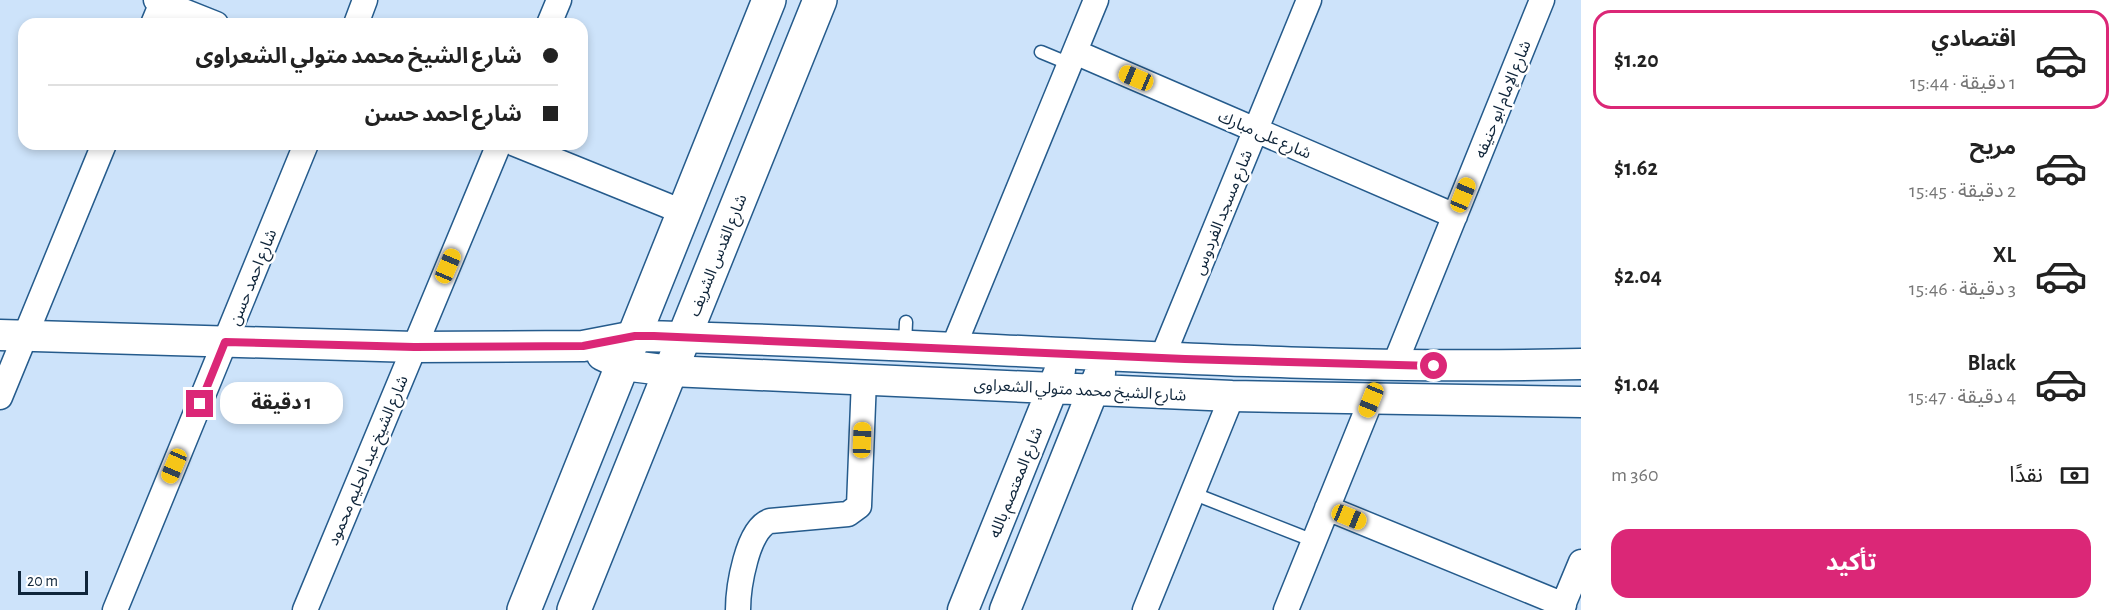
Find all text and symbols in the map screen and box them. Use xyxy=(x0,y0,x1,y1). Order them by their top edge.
text: اقتصادي xyxy=(1931,28,2016,50)
icon: car xyxy=(2034,33,2088,87)
street label: شارع الإمام ابو حنيفه xyxy=(1472,38,1538,162)
text: شارع الشيخ محمد متولي الشعراوى xyxy=(196,45,522,67)
text: $1.20 xyxy=(1614,49,1659,71)
car xyxy=(1116,63,1156,93)
text: 1 دقيقة · 15:44 xyxy=(1910,73,2016,93)
text: شارع احمد حسن xyxy=(365,103,522,125)
street label: شارع على مبارك xyxy=(1214,108,1313,165)
text: مريح xyxy=(1970,136,2016,158)
icon: car xyxy=(2034,141,2088,195)
street label: شارع مسجد الفردوس xyxy=(1191,148,1259,279)
text: $1.62 xyxy=(1614,157,1658,179)
car xyxy=(1448,175,1478,215)
text: 2 دقيقة · 15:45 xyxy=(1909,181,2016,201)
street label: شارع القدس الشريف xyxy=(686,192,753,320)
street label: شارع احمد حسن xyxy=(226,227,283,329)
text: XL xyxy=(1993,244,2016,266)
car xyxy=(433,246,463,286)
icon: car xyxy=(2034,249,2088,303)
text: $2.04 xyxy=(1614,265,1662,287)
text: 3 دقيقة · 15:46 xyxy=(1909,279,2016,299)
route start xyxy=(1420,352,1447,379)
text: Black xyxy=(1968,352,2016,374)
icon: car xyxy=(2034,357,2088,411)
street label: شارع الشيخ عبد الحليم محمود xyxy=(325,373,415,549)
text: $1.04 xyxy=(1614,373,1659,395)
street label: شارع الشيخ محمد متولي الشعراوى xyxy=(973,376,1187,408)
car xyxy=(1356,380,1386,420)
callout: 1 دقيقة xyxy=(221,383,344,425)
text: 4 دقيقة · 15:47 xyxy=(1909,387,2016,407)
route end xyxy=(186,390,213,417)
text: 1 دقيقة xyxy=(251,393,312,413)
car xyxy=(852,422,872,458)
street label: شارع المعتصم بالله xyxy=(986,425,1049,542)
car xyxy=(159,446,189,486)
icon: cash xyxy=(2058,459,2091,492)
text: نقدًا xyxy=(2009,464,2043,486)
text: 360 m xyxy=(1611,465,1659,485)
car xyxy=(1329,502,1369,532)
button: تأكيد xyxy=(1611,529,2091,598)
scale bar xyxy=(18,568,88,596)
text: 20 m xyxy=(27,573,58,589)

